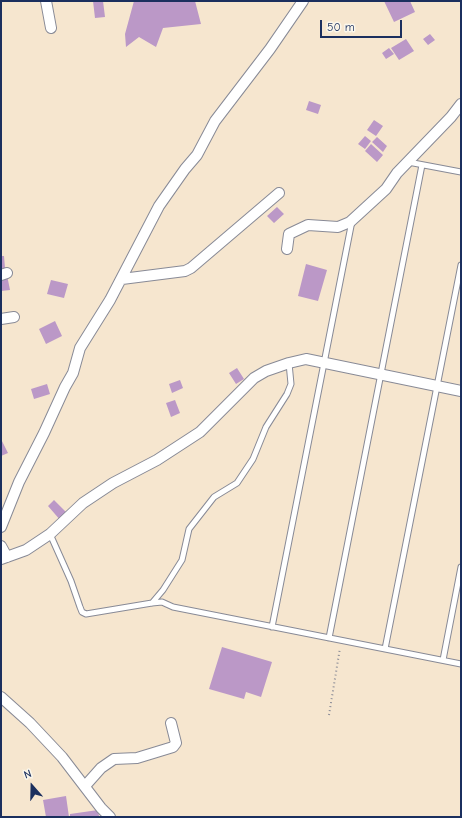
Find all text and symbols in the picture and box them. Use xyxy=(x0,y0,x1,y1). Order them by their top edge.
scale bar xyxy=(322,12,404,38)
text: 50 m xyxy=(327,20,355,34)
north arrow xyxy=(12,766,52,806)
text: N xyxy=(22,767,33,782)

